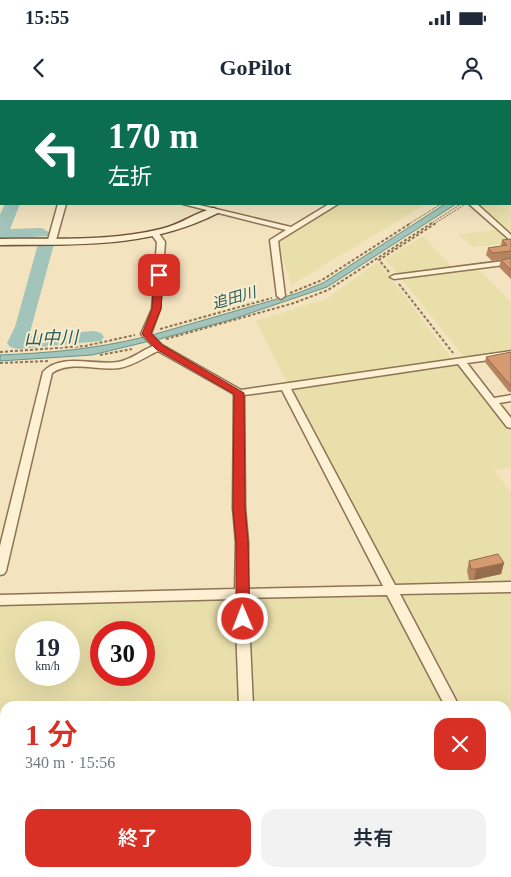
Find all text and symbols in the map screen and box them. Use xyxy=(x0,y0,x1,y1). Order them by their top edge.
text: 15:55 xyxy=(25,7,69,28)
icon: back xyxy=(25,54,53,82)
icon: person xyxy=(458,54,486,82)
text: GoPilot xyxy=(219,55,292,80)
text: 170 m xyxy=(108,117,198,156)
icon: left xyxy=(25,120,90,185)
text: 左折 xyxy=(108,164,152,189)
pin xyxy=(138,254,180,296)
icon: arrive xyxy=(145,261,173,289)
water label: 追田川 xyxy=(210,284,260,312)
water label: 山中川 xyxy=(24,327,80,348)
position arrow xyxy=(216,592,268,644)
speed limit sign: 30 xyxy=(90,621,155,686)
text: 19 xyxy=(35,634,60,661)
text: km/h xyxy=(35,659,60,673)
text: 1 分 xyxy=(25,718,78,751)
button: close xyxy=(434,718,486,770)
text: 340 m · 15:56 xyxy=(25,754,115,771)
button: 終了 xyxy=(25,809,251,867)
button: 共有 xyxy=(261,809,486,867)

